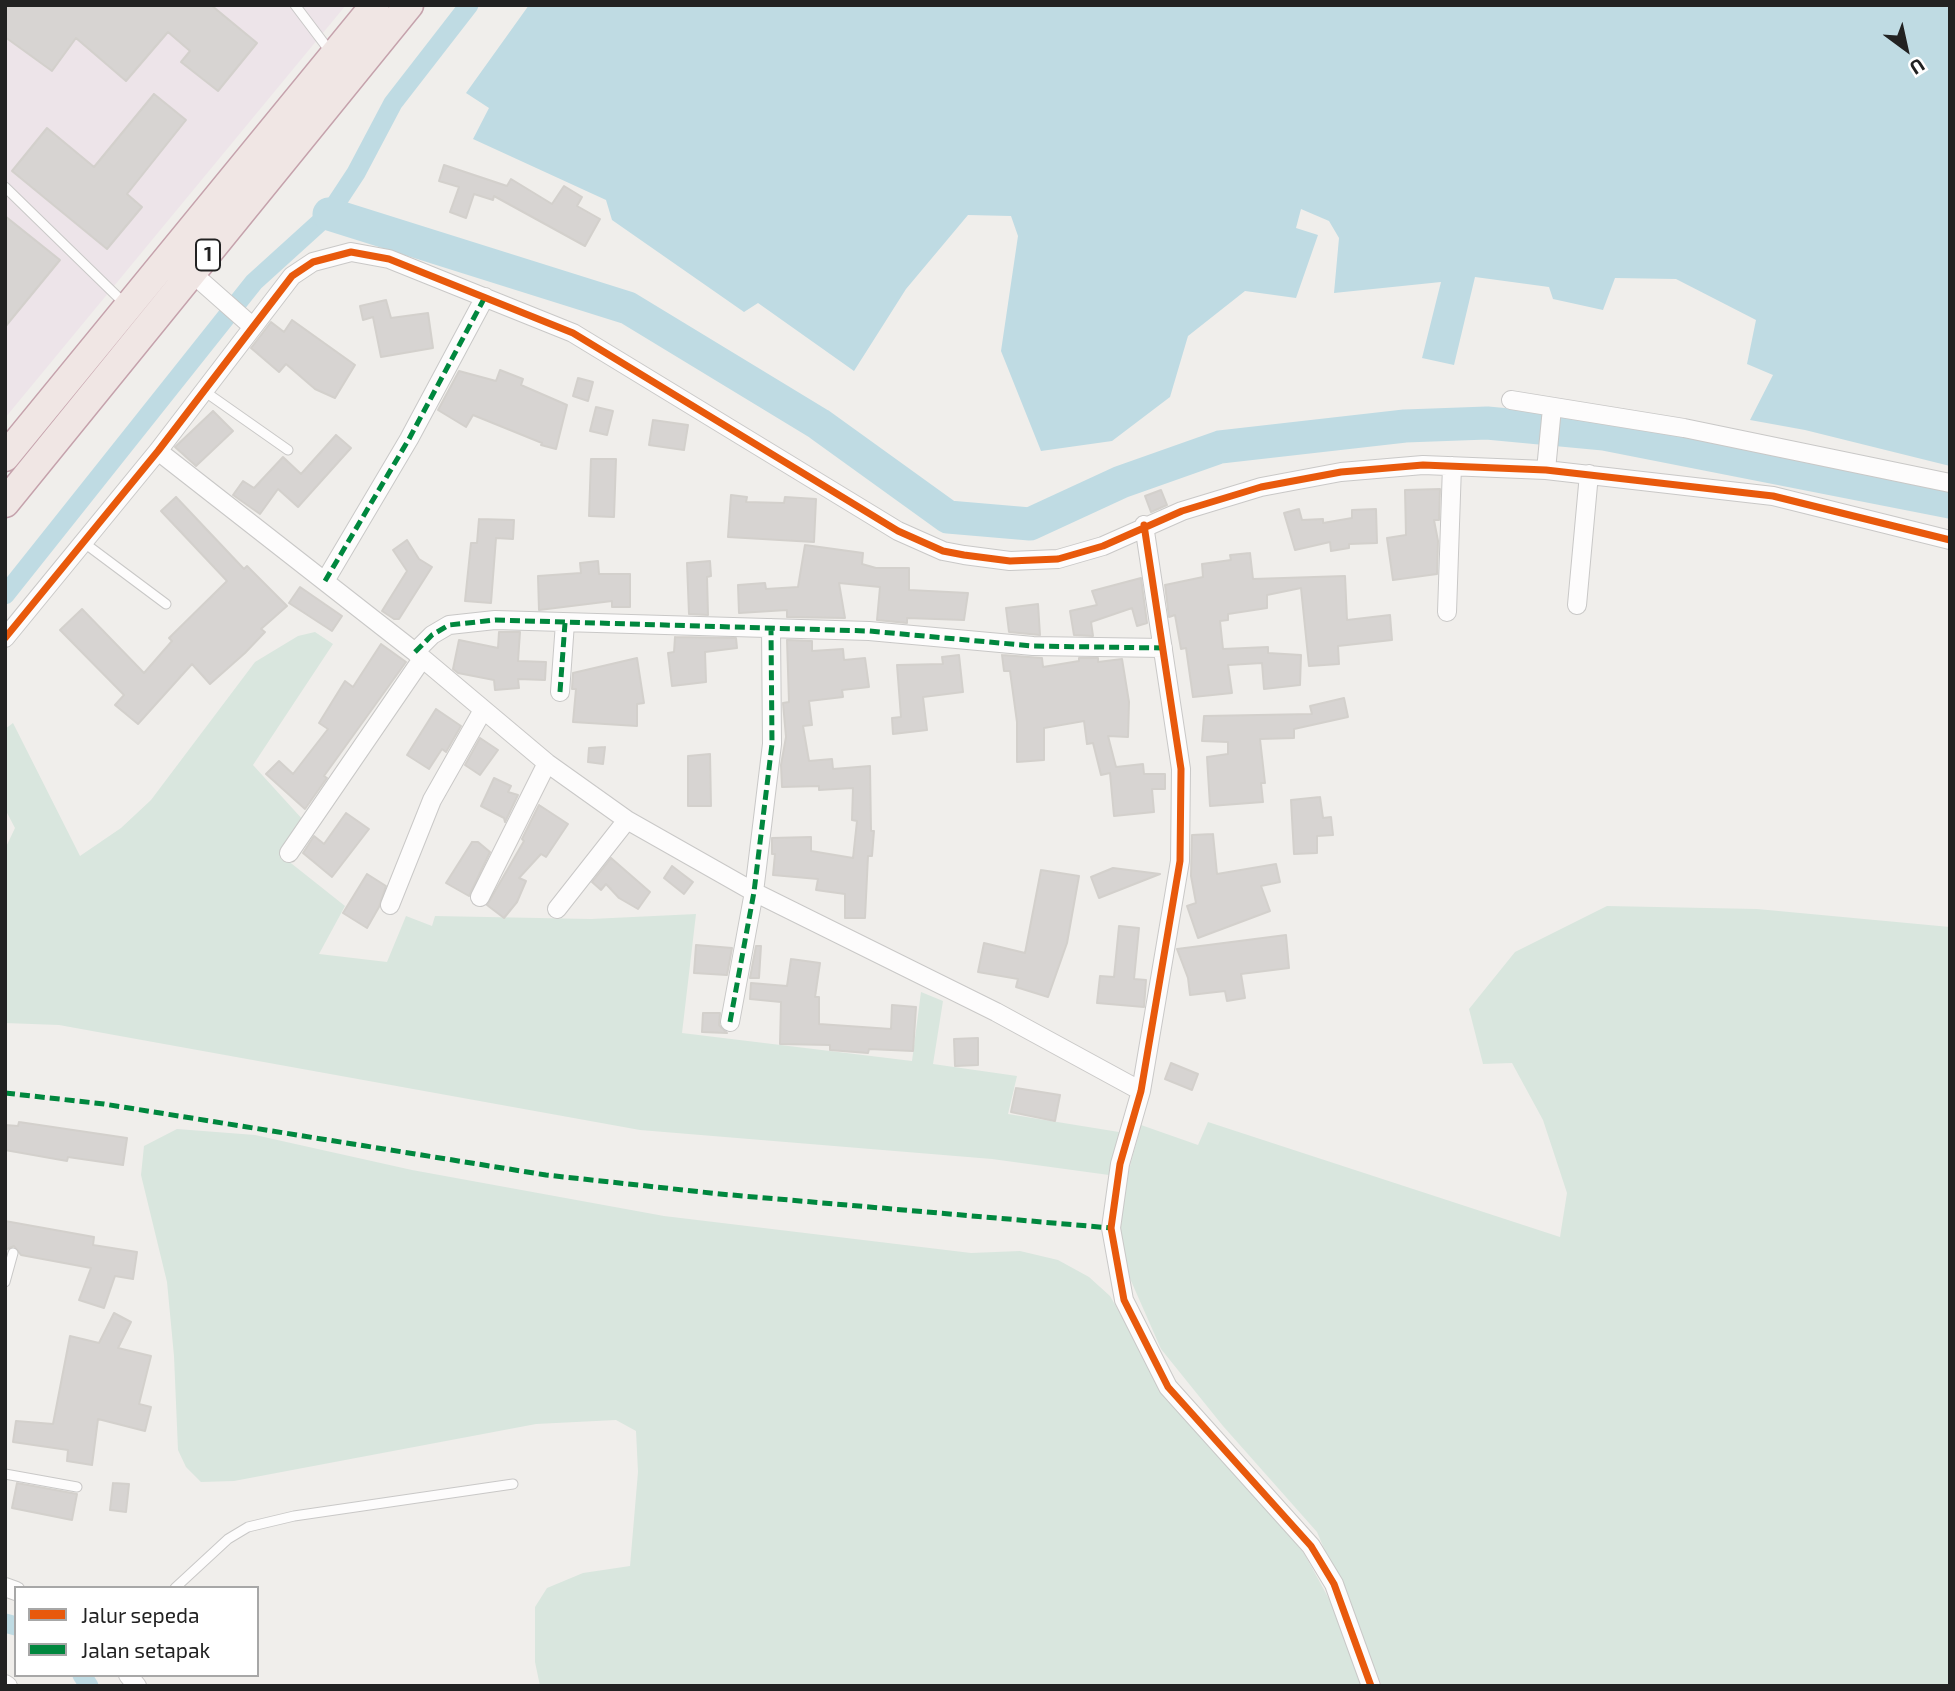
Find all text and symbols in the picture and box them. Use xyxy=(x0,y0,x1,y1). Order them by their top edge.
north arrow xyxy=(1871,14,1941,84)
text: U xyxy=(1906,54,1929,80)
road number: 1 xyxy=(196,240,220,270)
legend xyxy=(14,1586,259,1677)
text: Jalur sepeda xyxy=(81,1602,200,1627)
text: Jalan setapak xyxy=(81,1637,210,1662)

